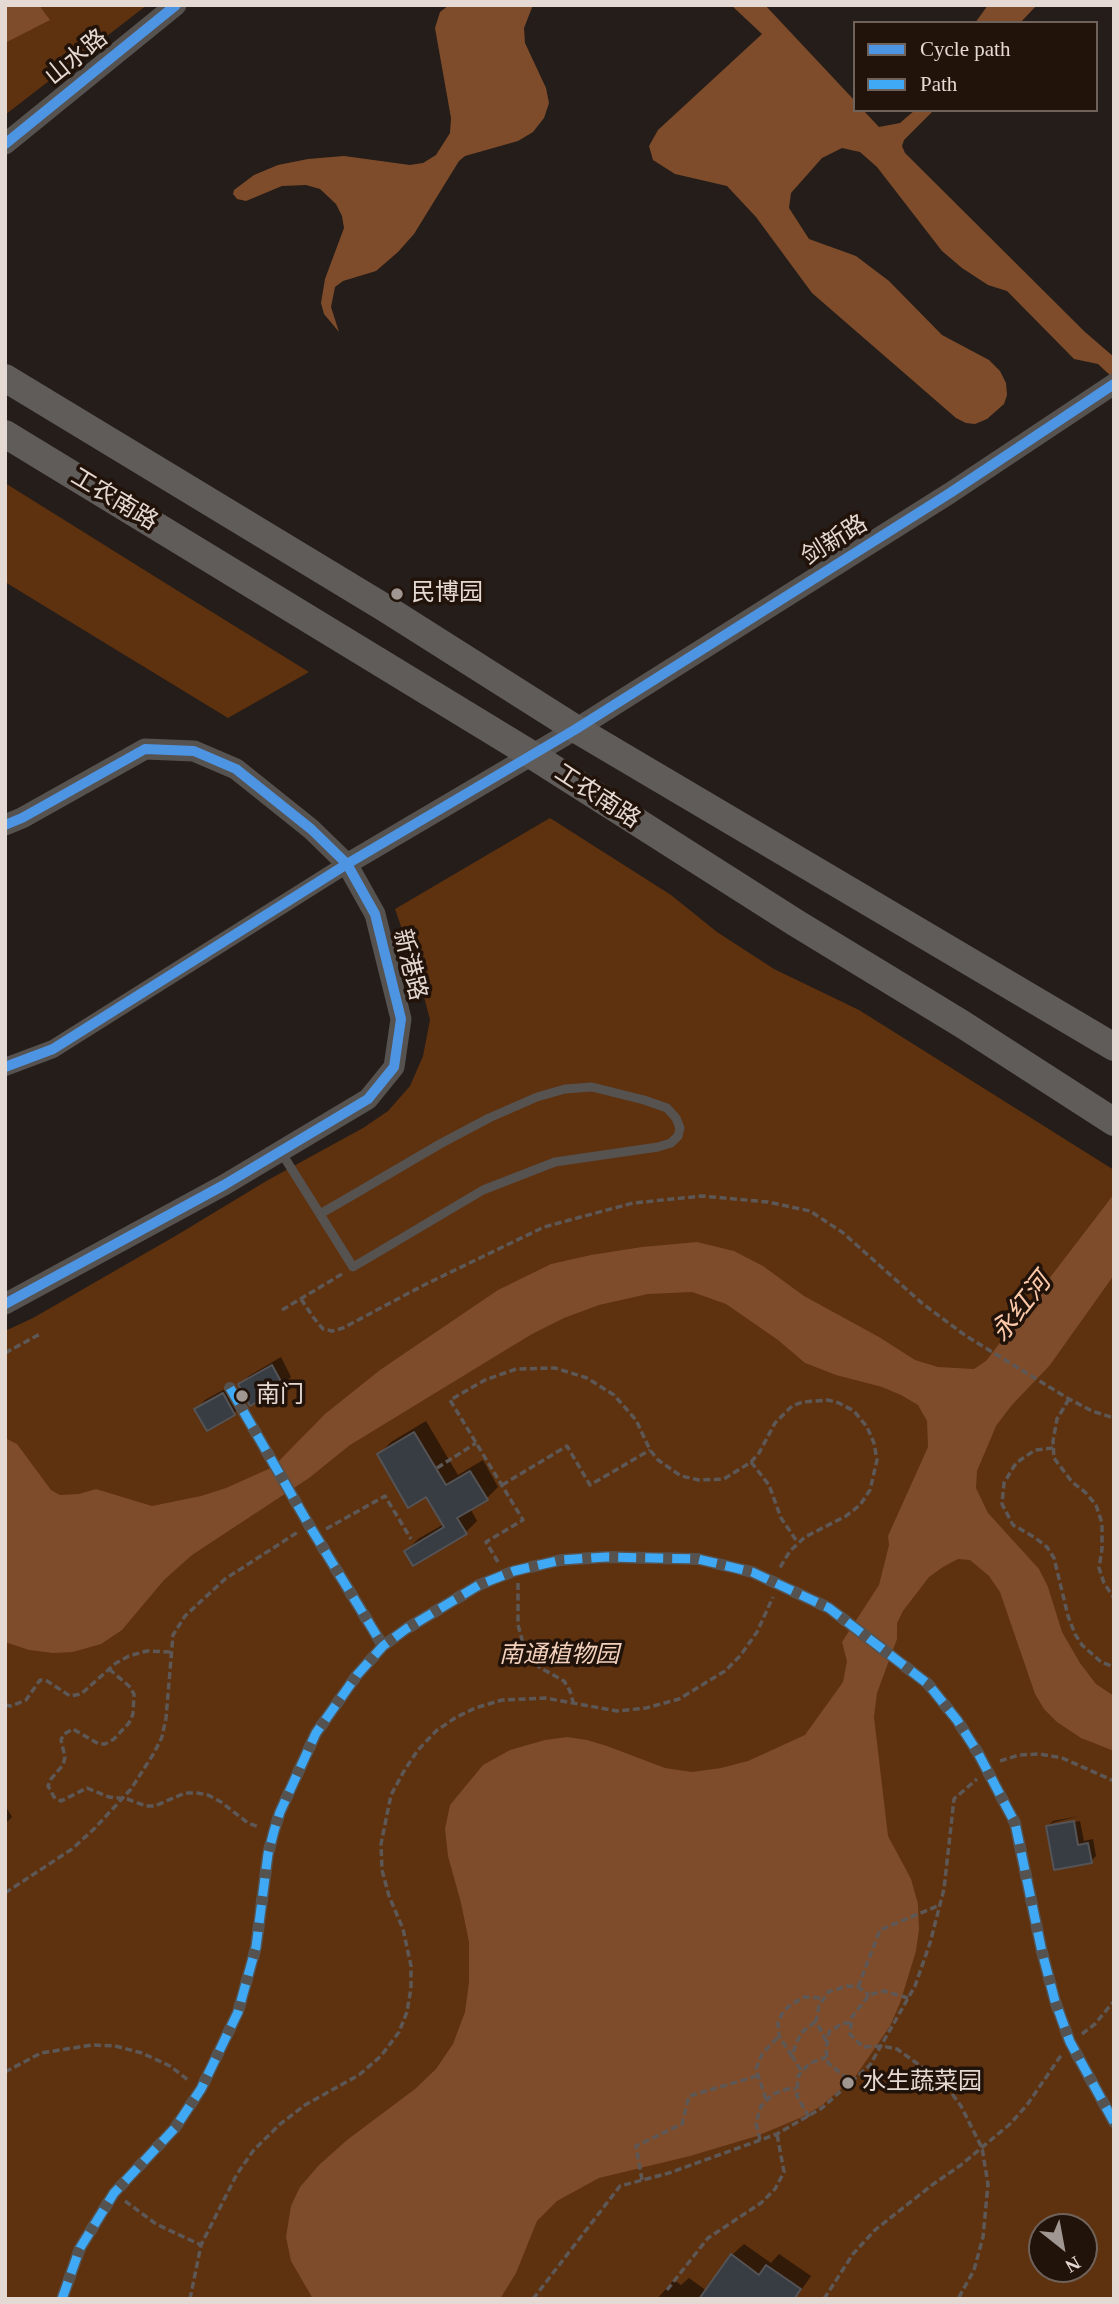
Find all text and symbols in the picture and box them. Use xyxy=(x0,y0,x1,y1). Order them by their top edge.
legend xyxy=(853,21,1098,112)
street label: 山水路 xyxy=(40,24,114,92)
text: Cycle path xyxy=(920,37,1010,61)
text: Path xyxy=(920,72,957,96)
street label: 工农南路 xyxy=(65,463,163,537)
street label: 剑新路 xyxy=(797,510,873,572)
place label: 民博园 xyxy=(411,580,483,608)
marker: 民博园 xyxy=(389,586,405,602)
street label: 工农南路 xyxy=(549,759,645,835)
street label: 新港路 xyxy=(386,927,432,1003)
water label: 永红河 xyxy=(986,1268,1058,1348)
place label: 南门 xyxy=(256,1382,304,1410)
marker: 南门 xyxy=(234,1388,250,1404)
park label: 南通植物园 xyxy=(499,1642,619,1670)
place label: 水生蔬菜园 xyxy=(862,2069,982,2097)
marker: 水生蔬菜园 xyxy=(840,2075,856,2091)
north arrow xyxy=(1028,2213,1098,2283)
text: N xyxy=(1062,2252,1084,2277)

